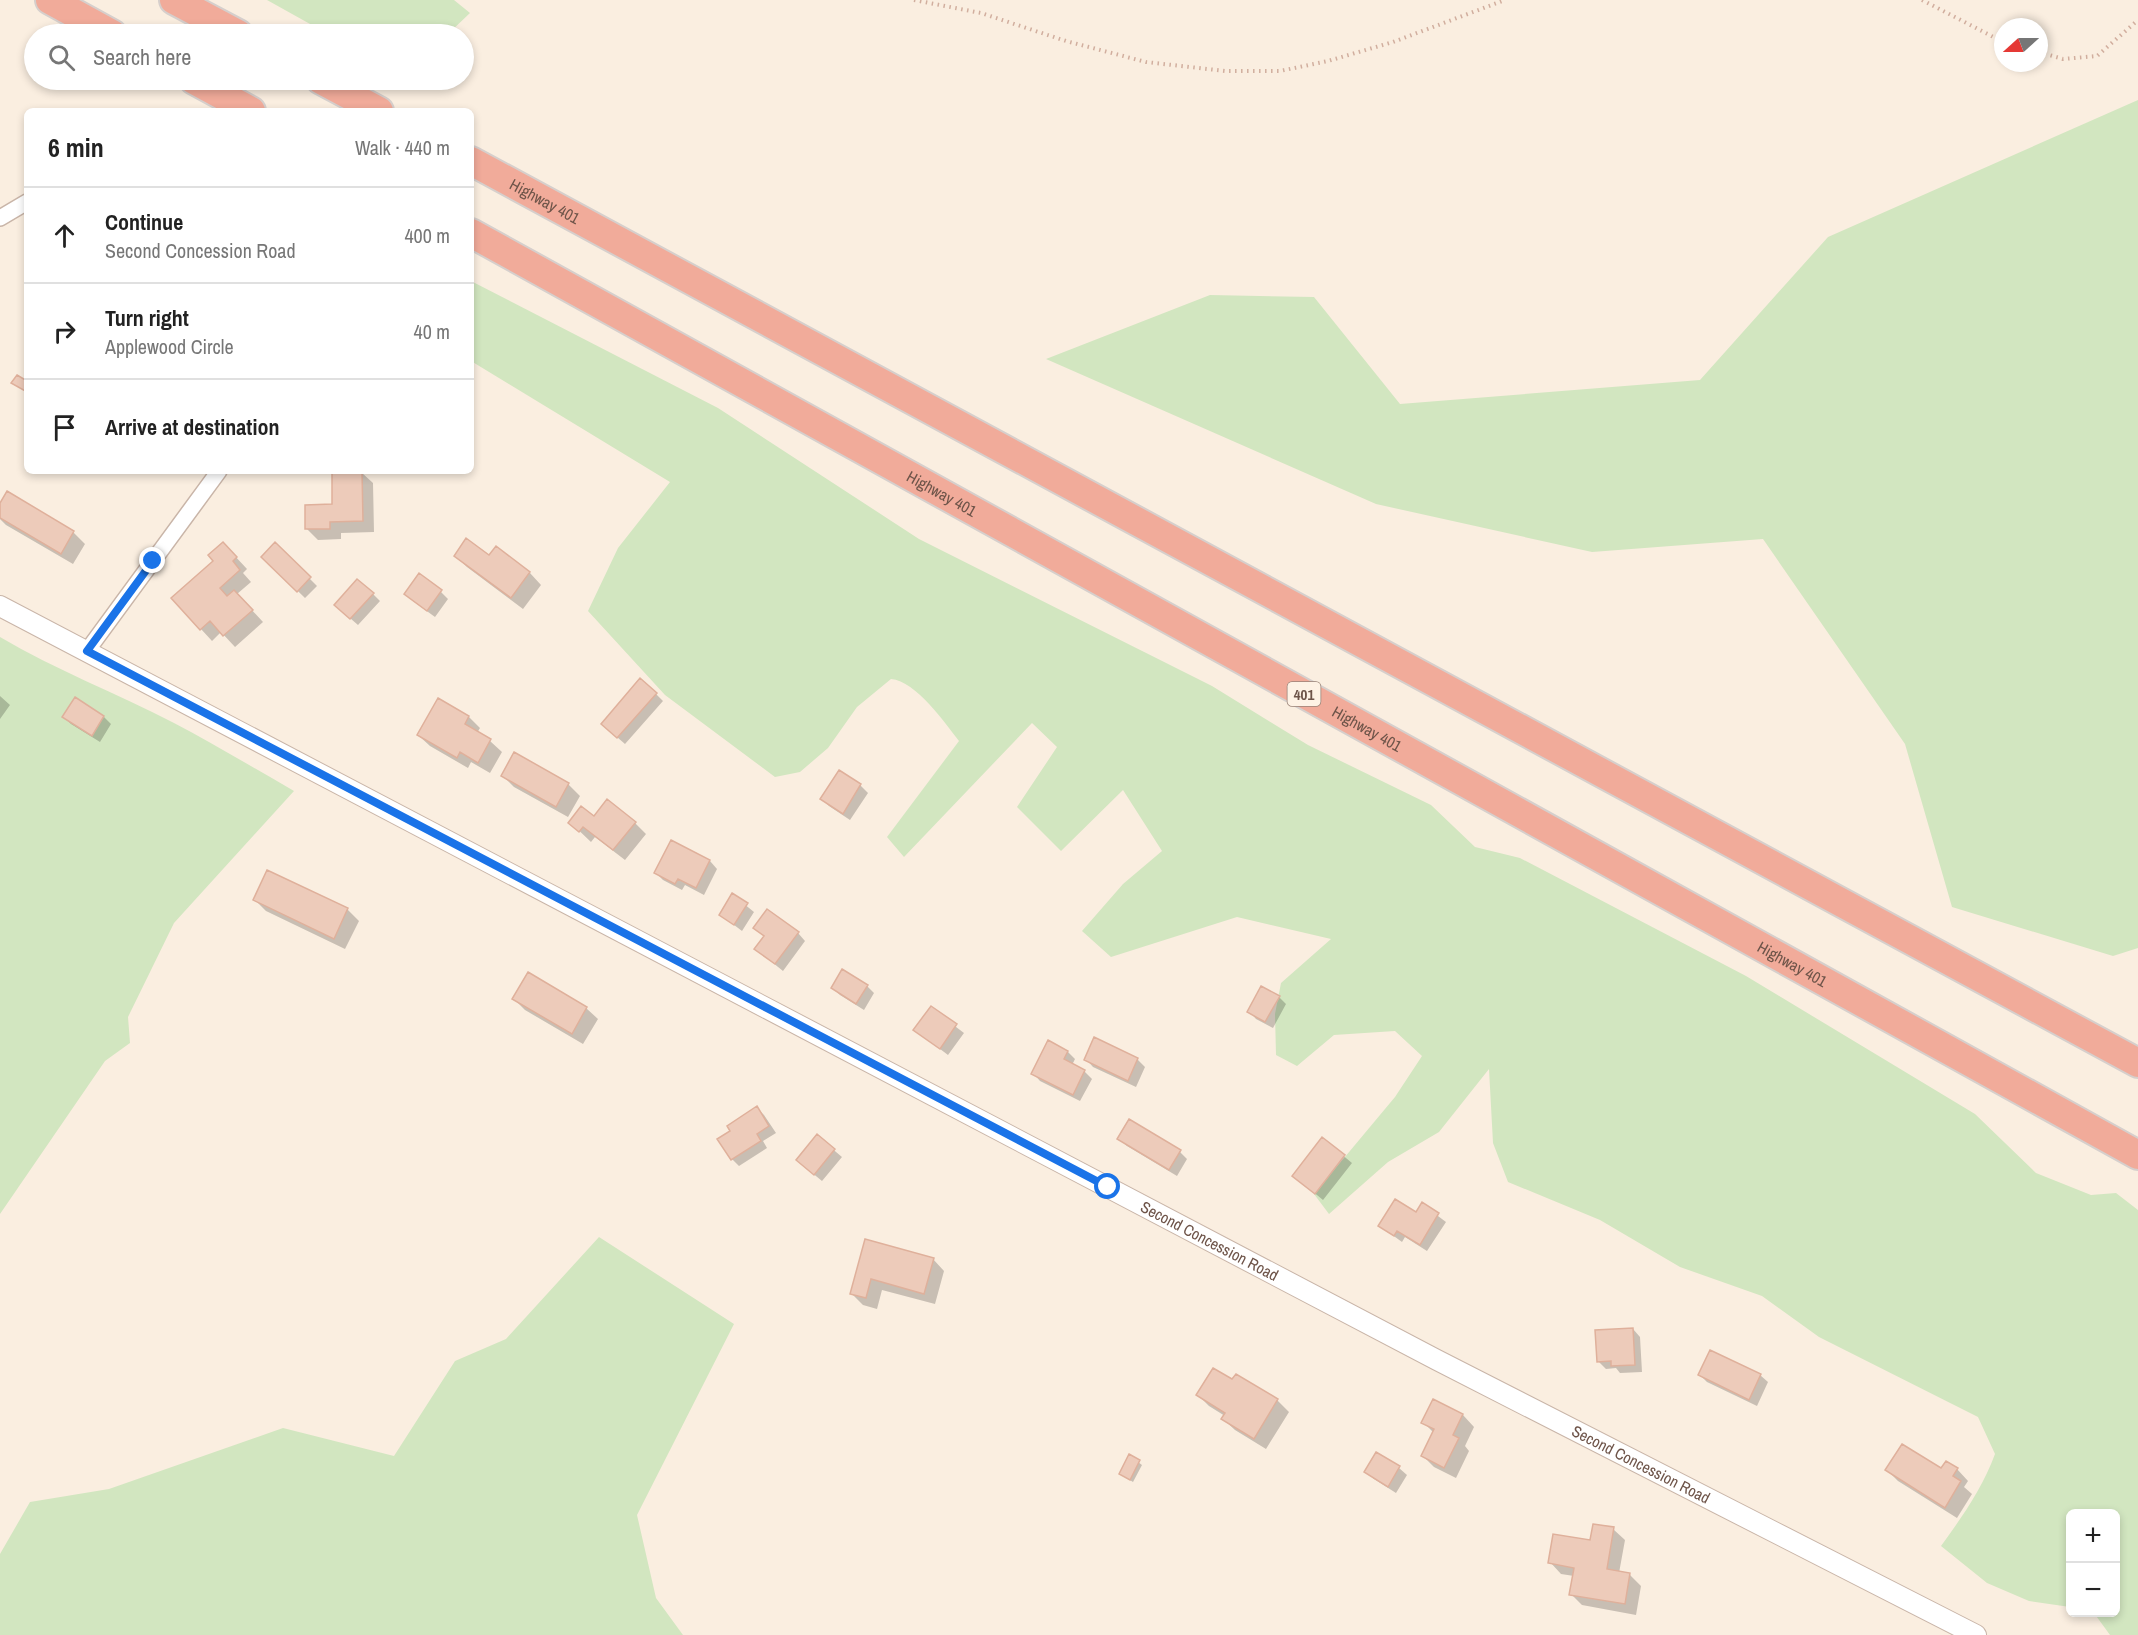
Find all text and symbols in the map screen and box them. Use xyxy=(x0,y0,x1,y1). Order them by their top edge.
north arrow xyxy=(1994,18,2048,72)
search box xyxy=(24,24,474,90)
icon: search xyxy=(45,41,78,74)
text: Search here xyxy=(93,42,191,72)
text: 6 min xyxy=(48,130,104,165)
text: Walk · 440 m xyxy=(355,134,450,161)
street label: Highway 401 xyxy=(506,173,584,229)
text: Continue xyxy=(105,207,183,237)
icon: ahead xyxy=(48,219,81,252)
text: 400 m xyxy=(404,222,450,249)
text: Second Concession Road xyxy=(105,237,296,264)
text: Turn right xyxy=(105,303,189,333)
icon: right xyxy=(48,315,81,348)
text: 40 m xyxy=(414,318,450,345)
text: Applewood Circle xyxy=(105,333,234,360)
icon: arrive xyxy=(48,411,81,444)
text: Arrive at destination xyxy=(105,412,279,442)
street label: Highway 401 xyxy=(903,465,981,522)
route end xyxy=(139,547,165,573)
road number: 401 xyxy=(1288,682,1320,706)
street label: Highway 401 xyxy=(1328,700,1407,757)
street label: Highway 401 xyxy=(1754,936,1832,992)
route start xyxy=(1094,1173,1120,1199)
street label: Second Concession Road xyxy=(1137,1196,1282,1286)
street label: Second Concession Road xyxy=(1568,1420,1714,1509)
map controls xyxy=(2066,1509,2120,1617)
button: + xyxy=(2066,1509,2120,1563)
button: − xyxy=(2066,1563,2120,1617)

